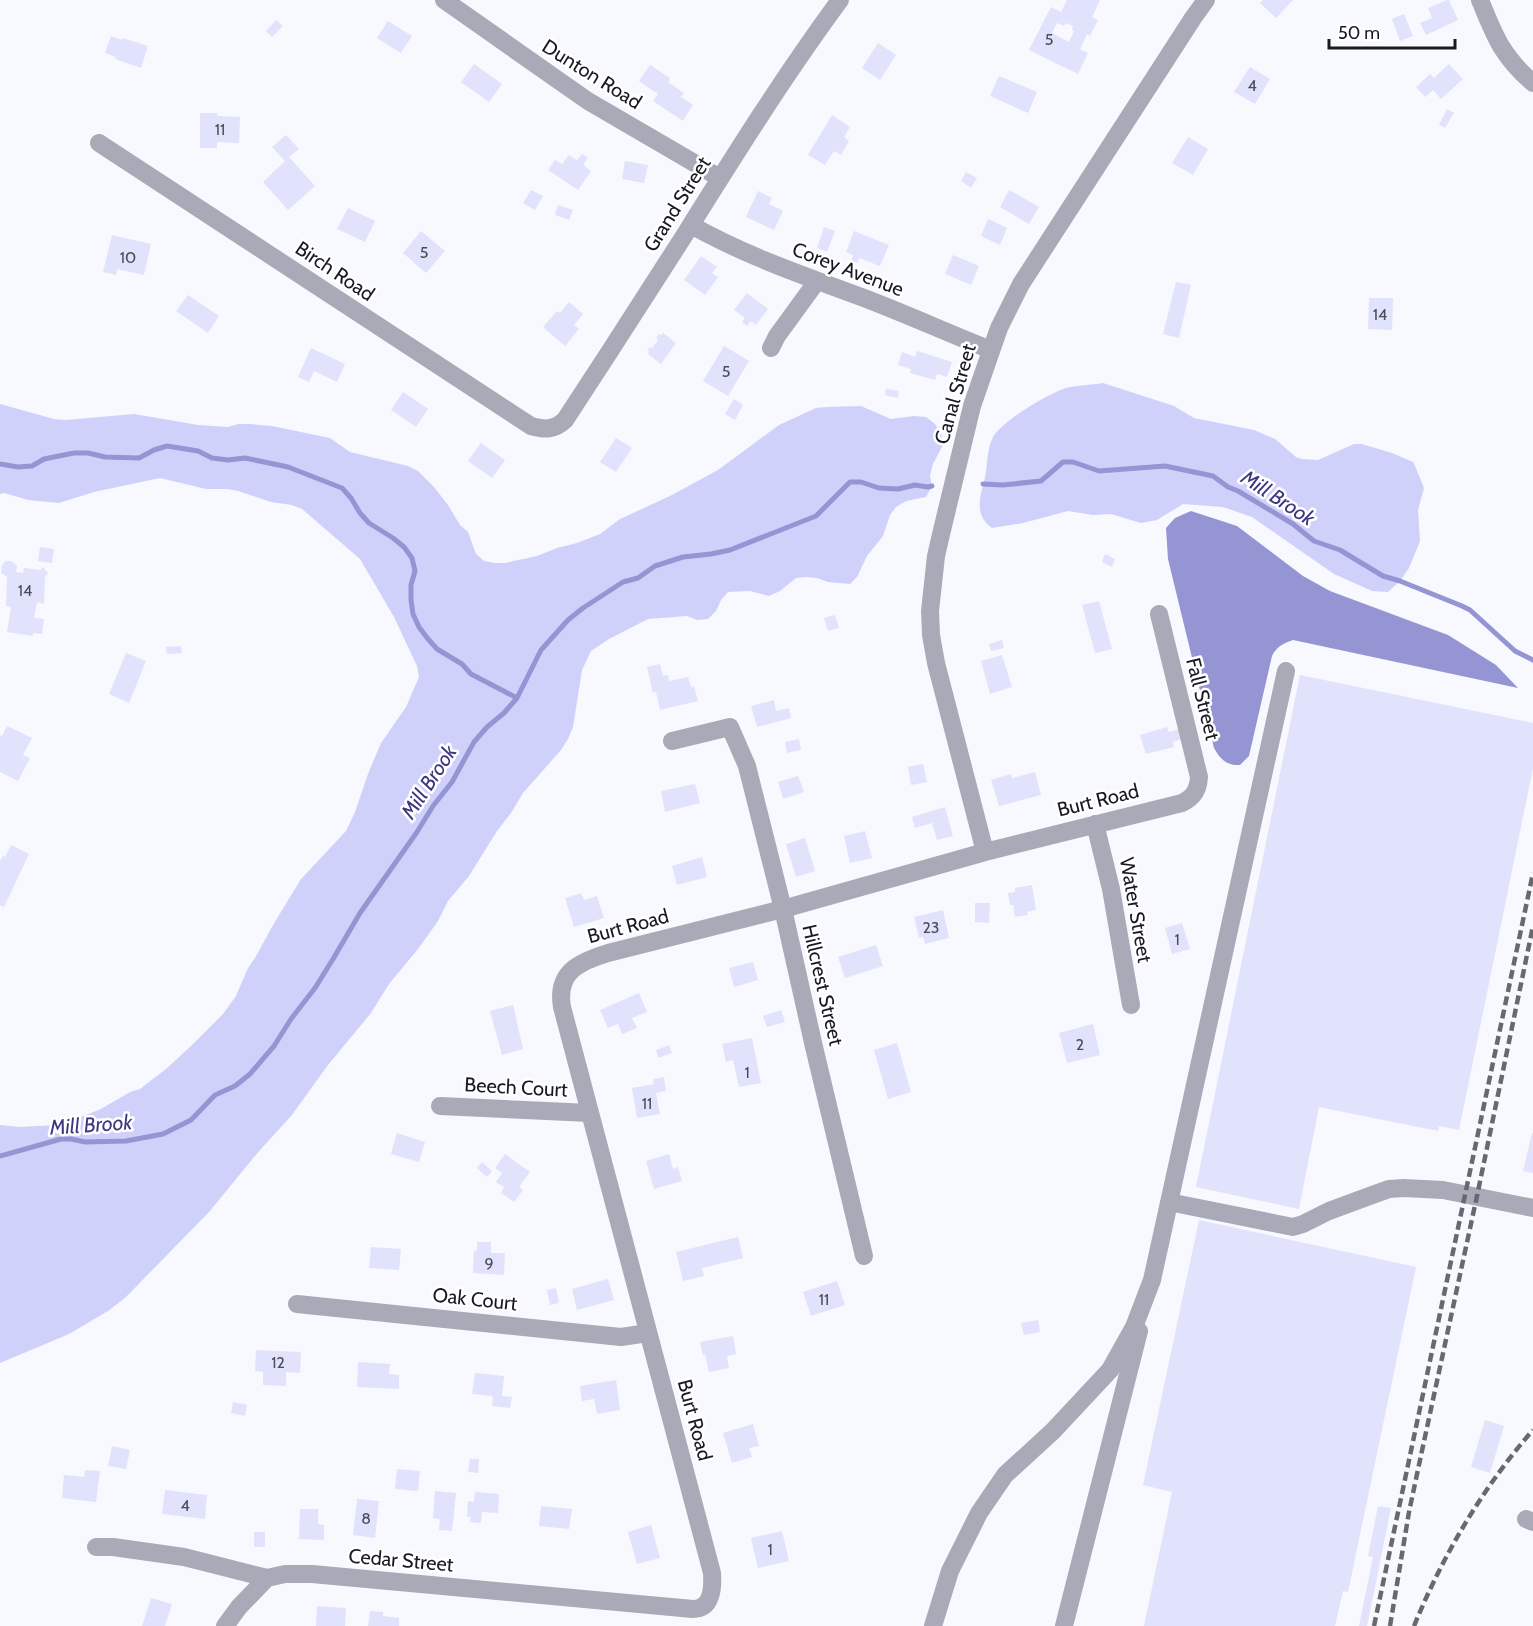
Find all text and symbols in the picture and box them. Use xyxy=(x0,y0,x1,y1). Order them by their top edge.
scale bar xyxy=(1329,12,1455,50)
text: 50 m xyxy=(1338,22,1380,44)
house number: 5 xyxy=(1045,30,1053,49)
street label: Dunton Road xyxy=(538,34,646,114)
house number: 4 xyxy=(1247,76,1257,95)
house number: 11 xyxy=(215,120,225,139)
street label: Grand Street xyxy=(638,152,716,256)
street label: Birch Road xyxy=(291,236,379,306)
street label: Corey Avenue xyxy=(789,237,907,301)
house number: 5 xyxy=(420,243,428,262)
house number: 10 xyxy=(120,248,136,267)
house number: 14 xyxy=(1373,305,1387,324)
street label: Canal Street xyxy=(929,341,981,447)
house number: 5 xyxy=(722,362,730,381)
water label: Mill Brook xyxy=(1236,464,1321,531)
house number: 14 xyxy=(18,581,32,600)
street label: Fall Street xyxy=(1181,655,1225,743)
water label: Mill Brook xyxy=(395,739,462,824)
street label: Burt Road xyxy=(1055,778,1141,822)
street label: Water Street xyxy=(1115,855,1157,965)
street label: Burt Road xyxy=(585,904,671,948)
house number: 23 xyxy=(922,918,940,937)
street label: Hillcrest Street xyxy=(797,922,849,1048)
house number: 1 xyxy=(1174,930,1180,949)
house number: 2 xyxy=(1076,1035,1084,1054)
house number: 1 xyxy=(744,1063,750,1082)
street label: Beech Court xyxy=(464,1072,569,1102)
house number: 11 xyxy=(642,1094,652,1113)
water label: Mill Brook xyxy=(48,1109,134,1140)
house number: 9 xyxy=(484,1254,494,1273)
street label: Oak Court xyxy=(432,1283,519,1315)
house number: 11 xyxy=(819,1290,829,1309)
house number: 12 xyxy=(271,1353,285,1372)
street label: Burt Road xyxy=(673,1377,717,1463)
house number: 4 xyxy=(180,1496,190,1515)
house number: 8 xyxy=(361,1509,371,1528)
house number: 1 xyxy=(767,1540,773,1559)
street label: Cedar Street xyxy=(348,1543,455,1577)

